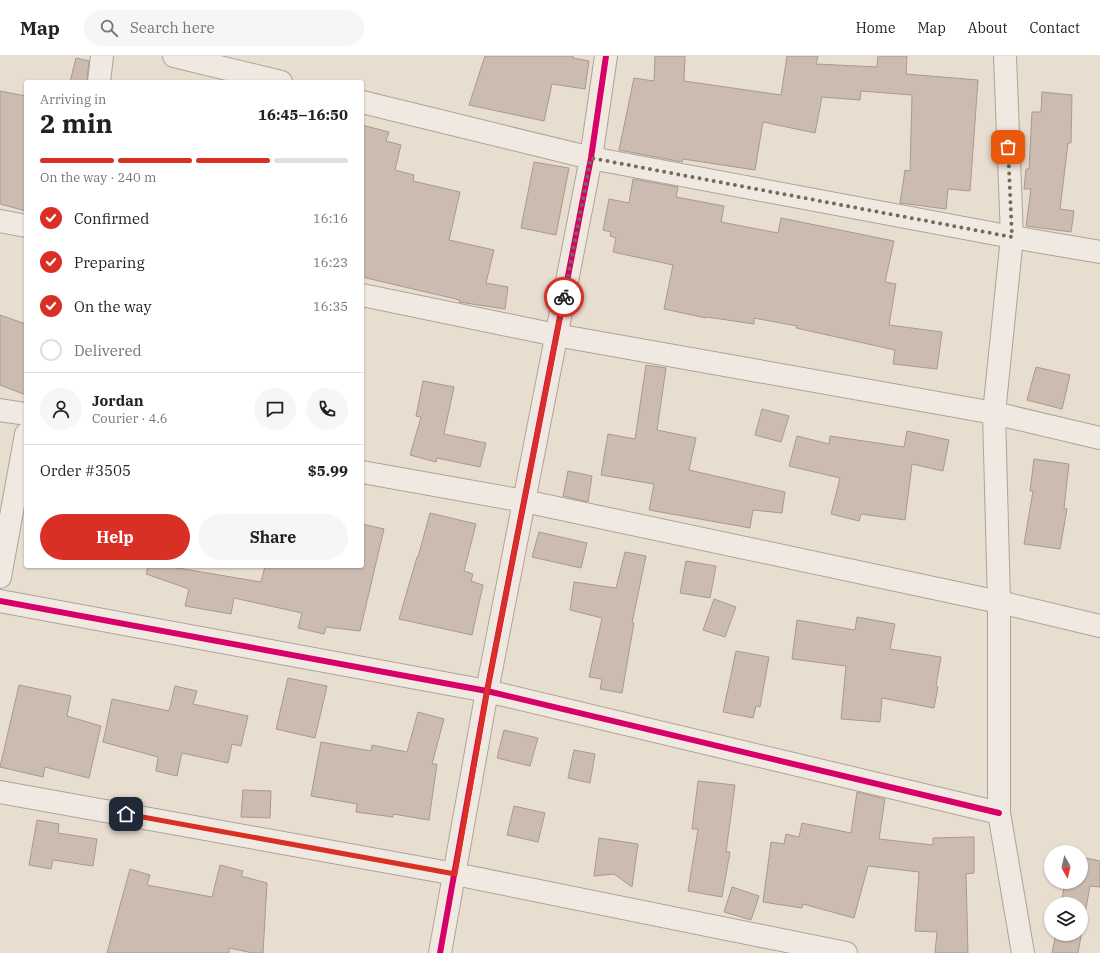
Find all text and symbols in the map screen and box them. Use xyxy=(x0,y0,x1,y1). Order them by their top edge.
search box xyxy=(84,10,364,46)
text: Map xyxy=(20,16,60,40)
icon: search xyxy=(98,17,120,39)
text: Search here xyxy=(130,18,214,37)
text: Home xyxy=(856,19,895,37)
text: Map xyxy=(917,19,946,37)
text: About xyxy=(968,19,1007,37)
text: Contact xyxy=(1029,19,1080,37)
text: Arriving in xyxy=(40,91,106,108)
text: 16:45–16:50 xyxy=(258,105,348,124)
text: 2 min xyxy=(40,106,113,140)
pin xyxy=(991,130,1025,164)
icon: bag xyxy=(997,136,1019,158)
text: On the way · 240 m xyxy=(40,169,156,186)
icon: check xyxy=(40,207,62,229)
text: Confirmed xyxy=(74,209,149,228)
text: 16:16 xyxy=(313,210,348,227)
icon: check xyxy=(40,251,62,273)
text: Preparing xyxy=(74,253,145,272)
text: 16:23 xyxy=(313,254,348,271)
courier xyxy=(544,277,584,317)
icon: bike xyxy=(553,286,575,308)
icon: check xyxy=(40,295,62,317)
text: On the way xyxy=(74,297,152,316)
text: 16:35 xyxy=(313,298,348,315)
text: Delivered xyxy=(74,341,142,360)
button: person xyxy=(40,388,82,430)
button: chat xyxy=(254,388,296,430)
button: phone xyxy=(306,388,348,430)
text: Jordan xyxy=(92,391,144,410)
text: Courier · 4.6 xyxy=(92,410,168,427)
text: Order #3505 xyxy=(40,461,131,480)
text: $5.99 xyxy=(308,461,348,480)
button: Help xyxy=(40,514,190,560)
button: Share xyxy=(198,514,348,560)
pin xyxy=(109,797,143,831)
icon: home xyxy=(115,803,137,825)
north arrow xyxy=(1044,845,1088,889)
map controls xyxy=(1044,845,1088,941)
button: layers xyxy=(1044,897,1088,941)

